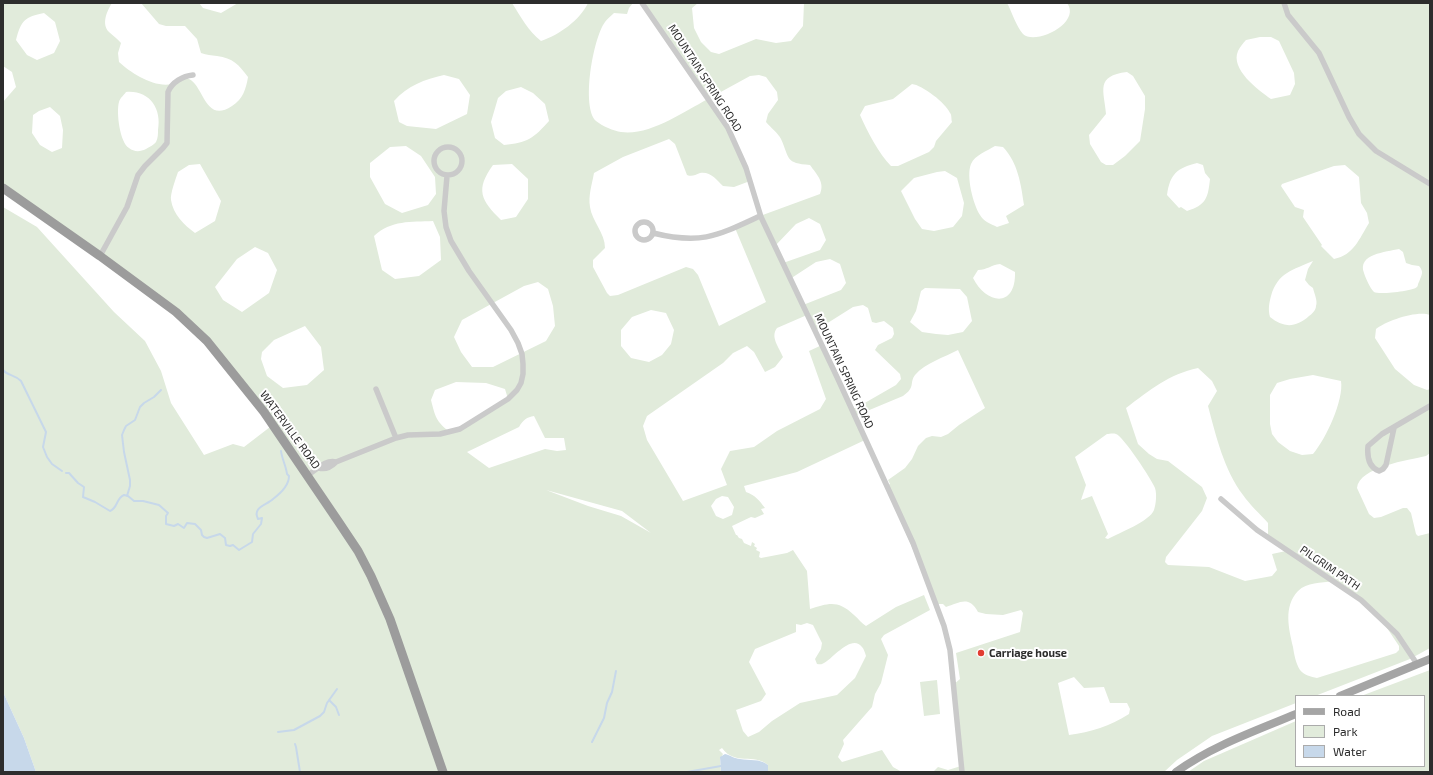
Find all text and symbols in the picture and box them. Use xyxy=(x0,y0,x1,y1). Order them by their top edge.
street label: MOUNTAIN SPRING ROAD xyxy=(665,22,745,134)
street label: MOUNTAIN SPRING ROAD xyxy=(812,311,876,431)
street label: WATERVILLE ROAD xyxy=(257,388,323,472)
street label: PILGRIM PATH xyxy=(1297,543,1363,593)
place label: Carriage house xyxy=(989,646,1067,660)
marker: Carriage house xyxy=(976,648,986,658)
legend xyxy=(1295,695,1425,767)
text: Road xyxy=(1333,704,1361,718)
text: Park xyxy=(1333,724,1358,738)
text: Water xyxy=(1333,744,1367,758)

